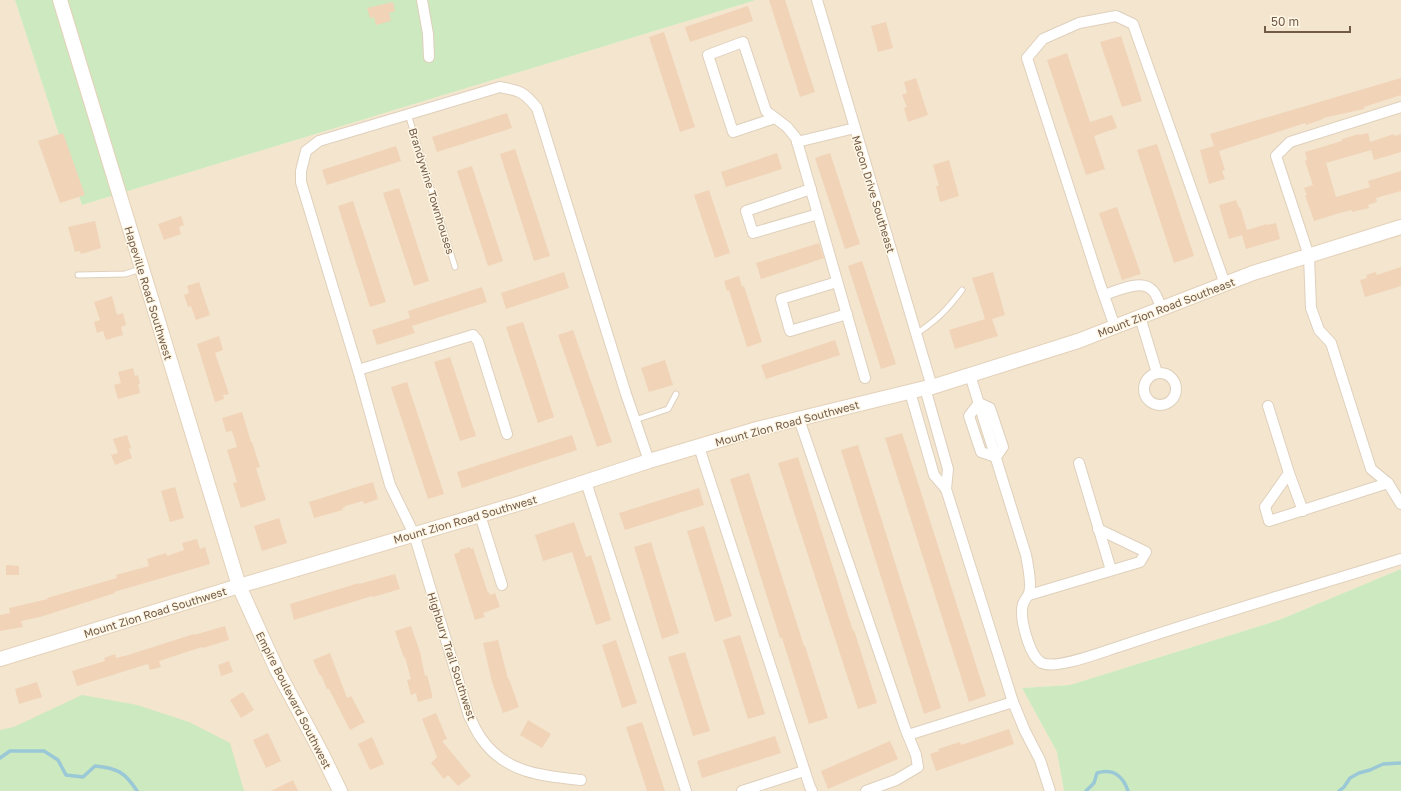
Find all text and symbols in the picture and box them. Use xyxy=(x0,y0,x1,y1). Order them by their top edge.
scale bar xyxy=(1265,8,1350,34)
text: 50 m xyxy=(1271,14,1299,29)
street label: Brandywine Townhouses xyxy=(407,126,457,256)
street label: Macon Drive Southeast xyxy=(850,134,898,254)
street label: Hapeville Road Southwest xyxy=(122,225,176,361)
street label: Mount Zion Road Southeast xyxy=(1095,275,1237,339)
street label: Mount Zion Road Southwest xyxy=(714,397,860,449)
street label: Mount Zion Road Southwest xyxy=(392,492,538,546)
street label: Mount Zion Road Southwest xyxy=(82,584,228,640)
street label: Highbury Trail Southwest xyxy=(425,590,479,722)
street label: Empire Boulevard Southwest xyxy=(254,629,334,771)

